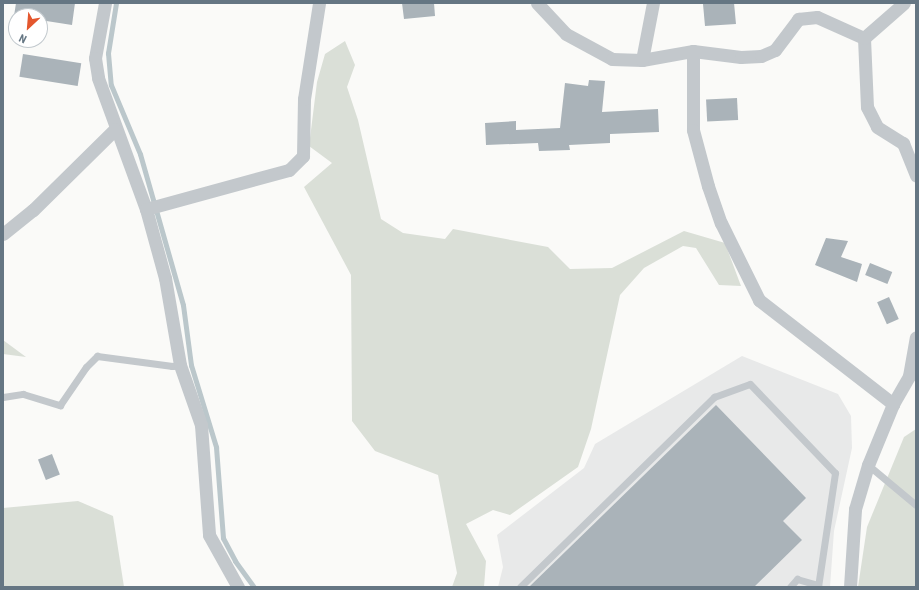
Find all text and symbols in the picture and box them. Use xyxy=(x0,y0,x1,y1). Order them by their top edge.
north arrow xyxy=(8,8,48,48)
text: N xyxy=(17,31,29,46)

